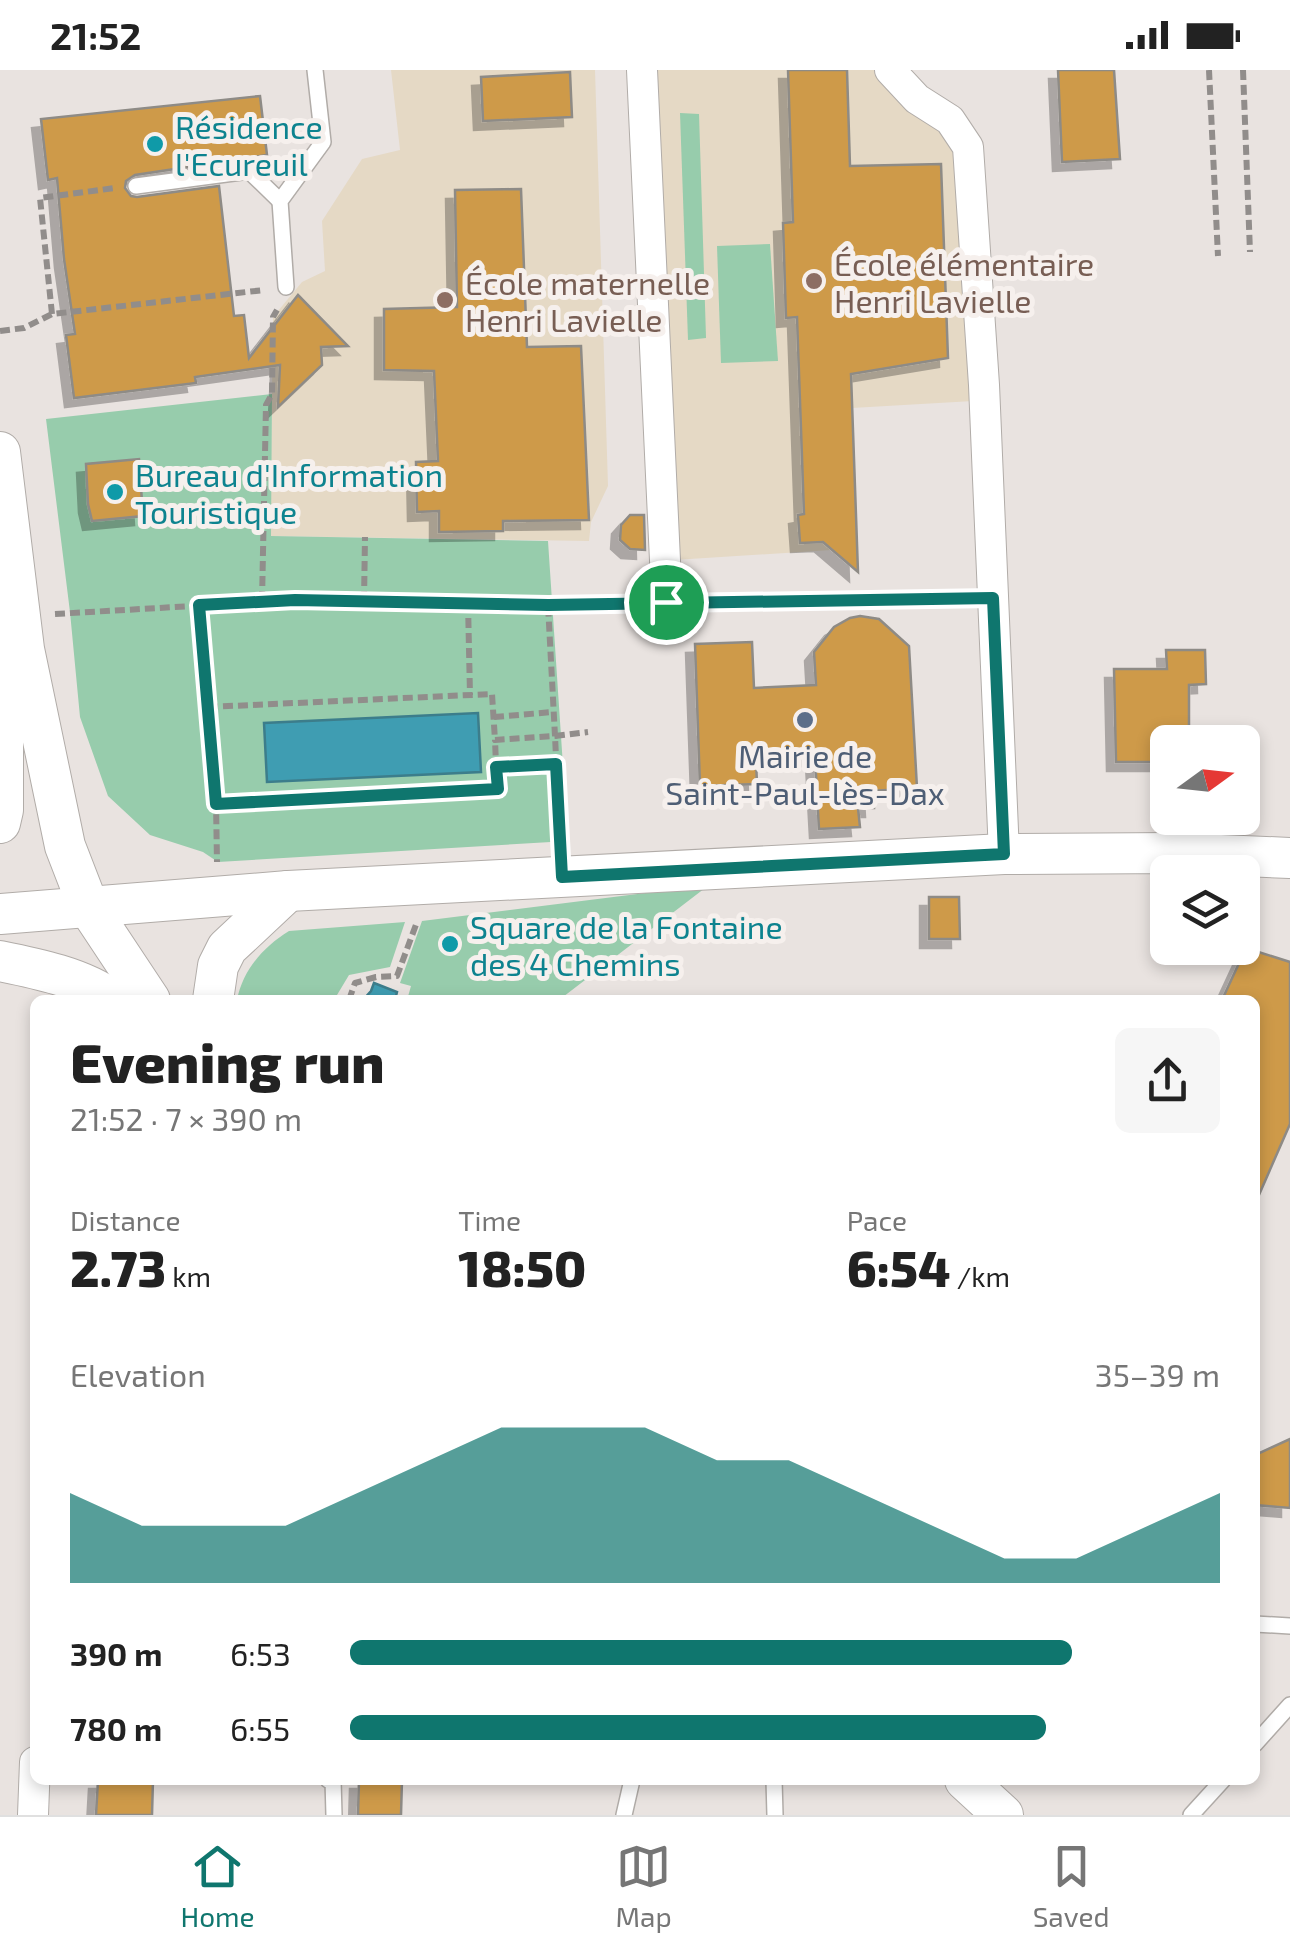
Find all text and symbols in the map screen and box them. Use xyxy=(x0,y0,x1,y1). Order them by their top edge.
text: 21:52 xyxy=(50,12,141,58)
place label: Résidence l'Ecureuil xyxy=(175,107,323,182)
marker: Résidence l'Ecureuil xyxy=(144,133,166,155)
place label: École élémentaire Henri Lavielle xyxy=(834,244,1094,319)
place label: École maternelle Henri Lavielle xyxy=(465,263,710,338)
marker: École élémentaire Henri Lavielle xyxy=(803,270,825,292)
marker: École maternelle Henri Lavielle xyxy=(434,289,456,311)
place label: Bureau d'Information Touristique xyxy=(135,455,443,530)
marker: Bureau d'Information Touristique xyxy=(104,481,126,503)
pin xyxy=(624,560,709,645)
icon: arrive xyxy=(639,575,694,630)
marker: Mairie de Saint-Paul-lès-Dax xyxy=(794,709,816,731)
north arrow xyxy=(1150,725,1260,835)
map controls xyxy=(1150,725,1260,965)
place label: Mairie de Saint-Paul-lès-Dax xyxy=(665,736,945,811)
button: layers xyxy=(1150,855,1260,965)
place label: Square de la Fontaine des 4 Chemins xyxy=(470,907,783,982)
marker: Square de la Fontaine des 4 Chemins xyxy=(439,933,461,955)
text: Evening run xyxy=(70,1028,385,1094)
button: share xyxy=(1115,1028,1220,1133)
text: 21:52 · 7 × 390 m xyxy=(70,1099,302,1137)
text: Distance xyxy=(70,1203,181,1237)
text: Time xyxy=(458,1203,521,1237)
text: Pace xyxy=(847,1203,907,1237)
text: 2.73 xyxy=(70,1237,166,1297)
text: 18:50 xyxy=(458,1237,586,1297)
text: 6:54 xyxy=(847,1237,951,1297)
text: km xyxy=(166,1259,211,1293)
text: /km xyxy=(951,1259,1010,1293)
text: Elevation xyxy=(70,1355,206,1393)
text: 35–39 m xyxy=(1095,1355,1220,1393)
text: 390 m xyxy=(70,1634,162,1672)
text: 6:53 xyxy=(230,1634,291,1672)
text: 780 m xyxy=(70,1709,162,1747)
text: 6:55 xyxy=(230,1709,290,1747)
tab: Home xyxy=(180,1839,255,1933)
tab: Map xyxy=(616,1839,672,1933)
tab: Saved xyxy=(1033,1839,1110,1933)

